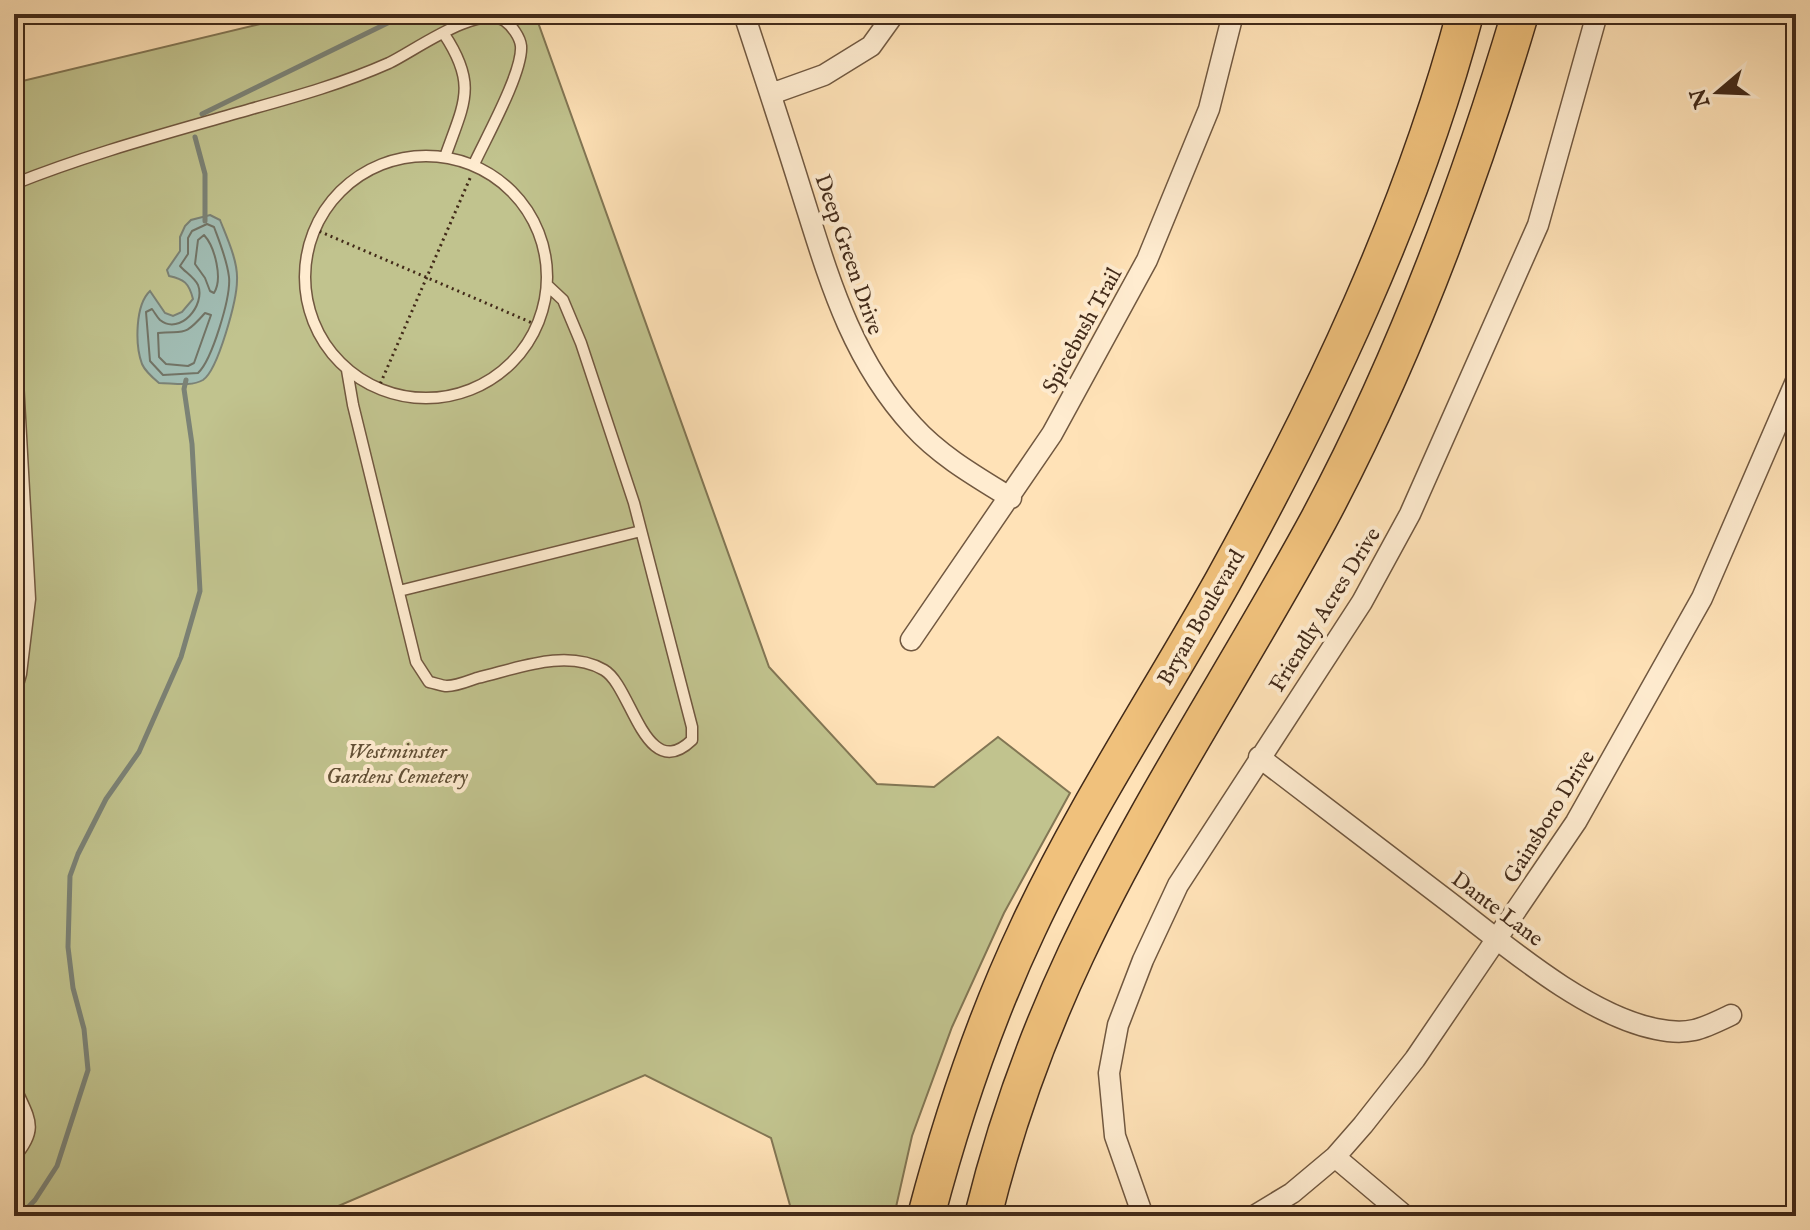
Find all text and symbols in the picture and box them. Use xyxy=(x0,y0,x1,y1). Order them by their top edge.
north arrow xyxy=(1678,52,1758,132)
text: N xyxy=(1685,84,1718,112)
street label: Deep Green Drive xyxy=(808,171,889,339)
street label: Spicebush Trail xyxy=(1037,263,1129,399)
street label: Friendly Acres Drive xyxy=(1264,523,1388,698)
street label: Bryan Boulevard xyxy=(1152,545,1252,691)
park label: Westminster Gardens Cemetery xyxy=(326,738,469,791)
street label: Gainsboro Drive xyxy=(1498,745,1602,889)
street label: Dante Lane xyxy=(1445,866,1548,953)

